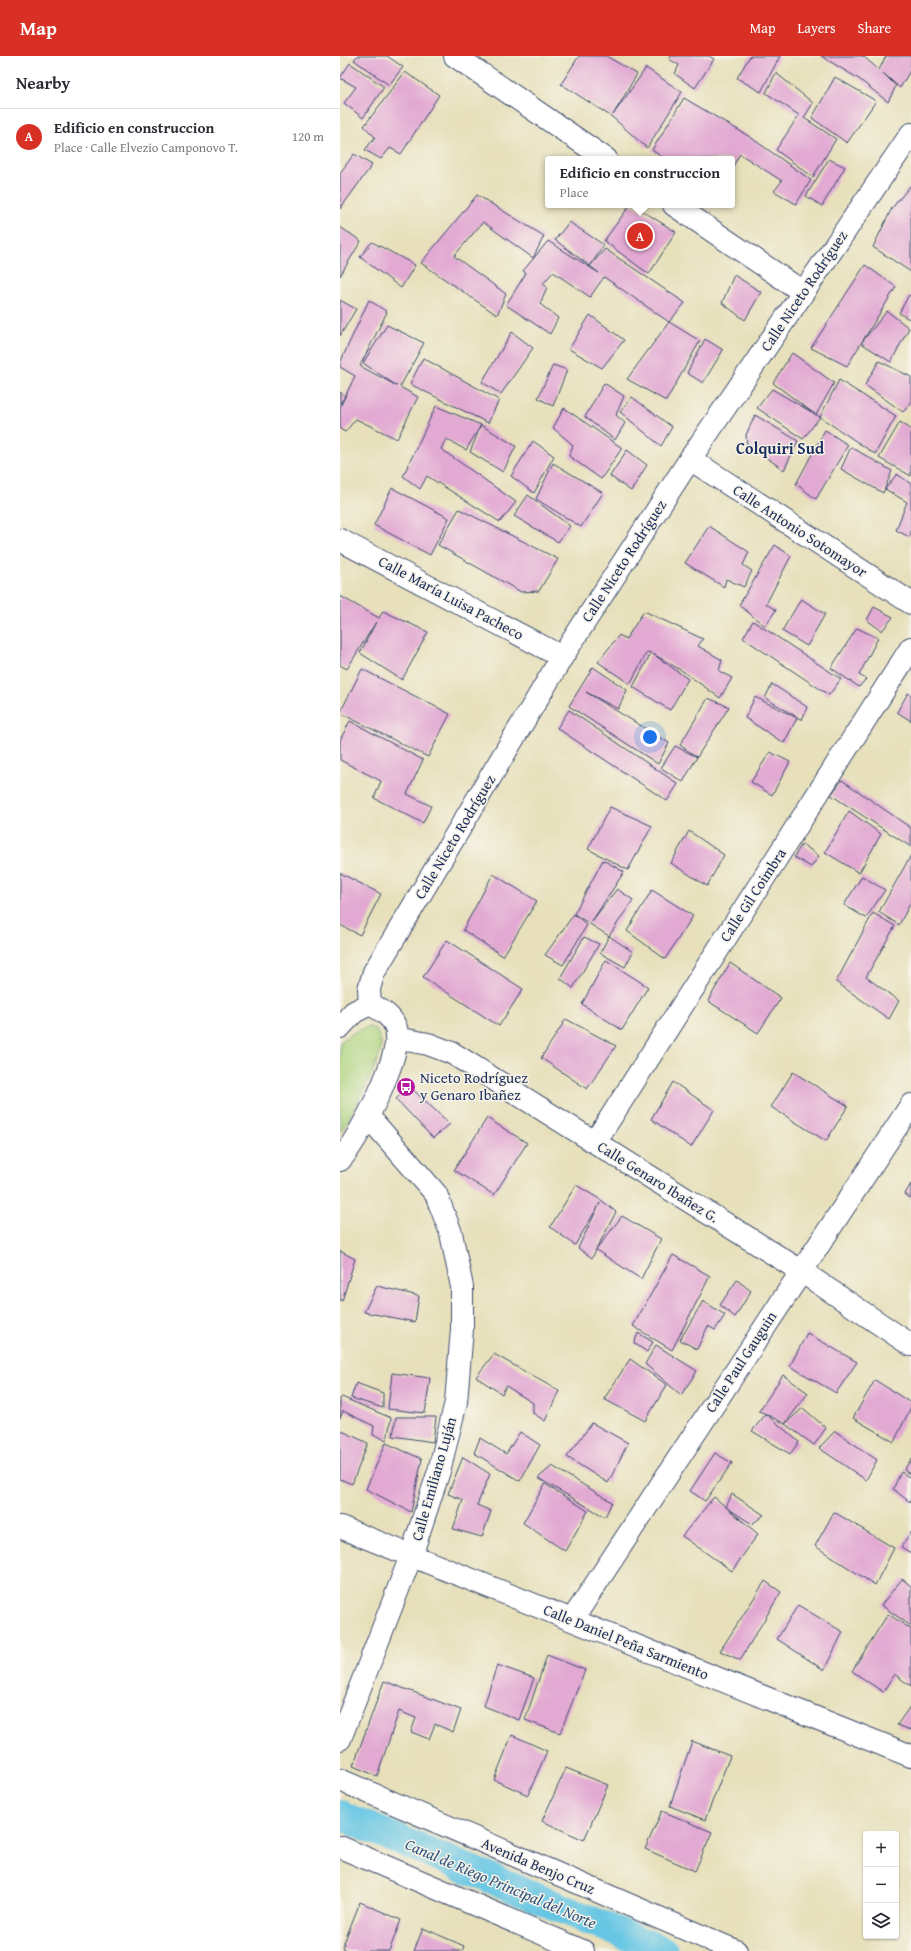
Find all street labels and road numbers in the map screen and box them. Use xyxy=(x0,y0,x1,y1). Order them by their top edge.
street label: Calle Niceto Rodríguez xyxy=(755,226,852,355)
street label: Calle Antonio Sotomayor xyxy=(729,479,872,582)
street label: Calle Niceto Rodríguez xyxy=(576,495,671,626)
street label: Calle María Luisa Pacheco xyxy=(375,550,528,645)
street label: Calle Niceto Rodríguez xyxy=(409,770,500,903)
street label: Calle Gil Coimbra xyxy=(714,844,791,946)
street label: Calle Genaro Ibañez G. xyxy=(594,1136,723,1227)
street label: Calle Paul Gauguin xyxy=(700,1306,782,1417)
street label: Calle Emiliano Luján xyxy=(406,1414,461,1543)
street label: Calle Daniel Peña Sarmiento xyxy=(540,1599,712,1685)
street label: Avenida Benjo Cruz xyxy=(478,1832,599,1899)

